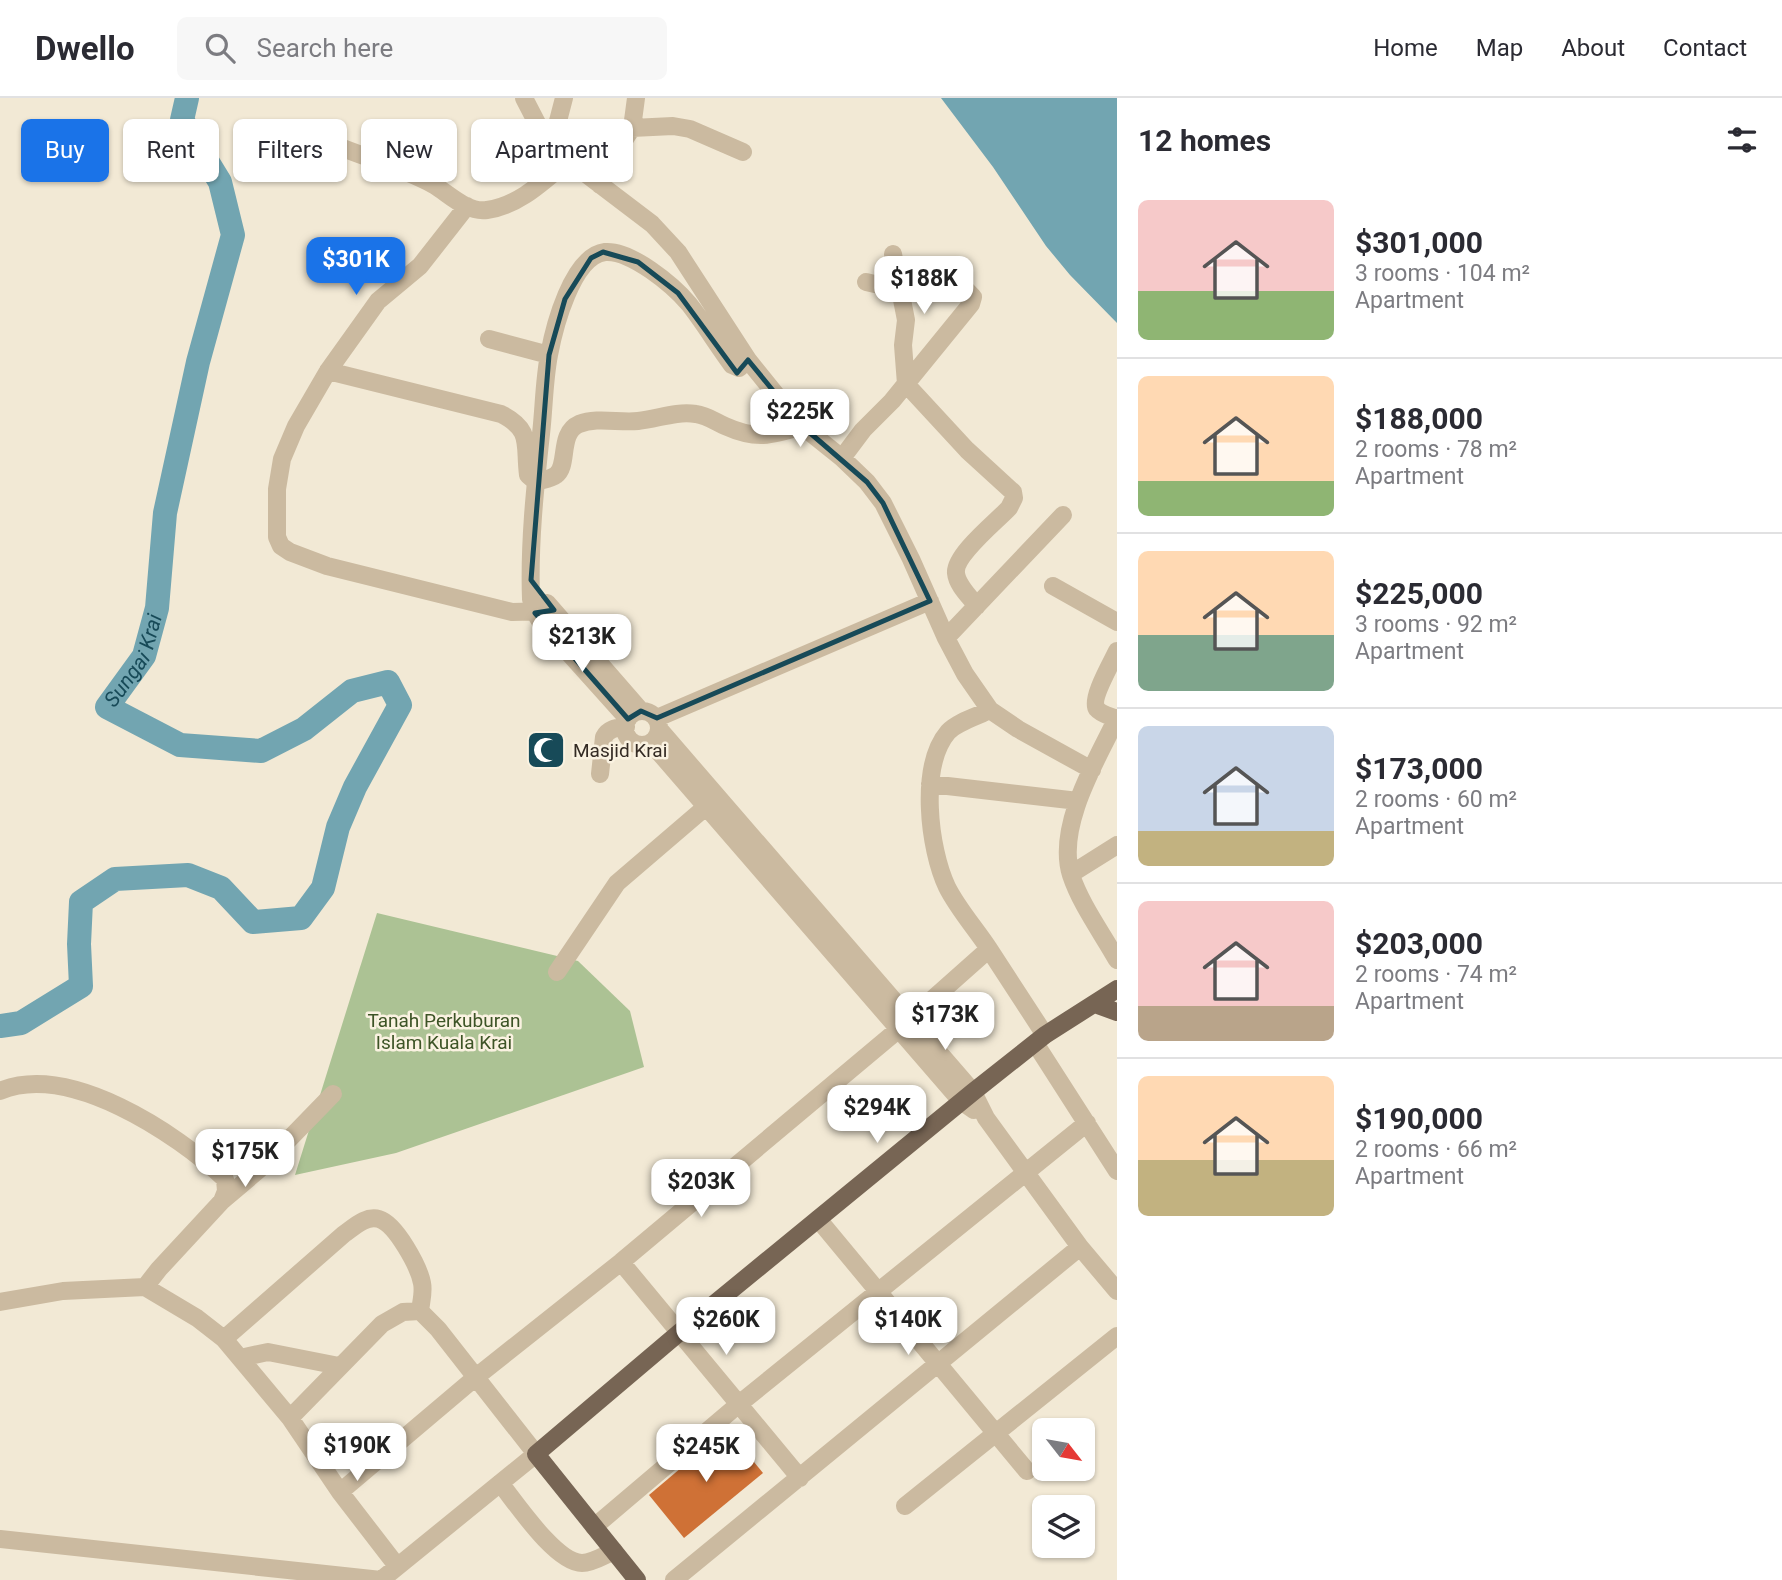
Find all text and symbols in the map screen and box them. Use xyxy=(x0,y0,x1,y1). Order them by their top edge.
search box xyxy=(177,17,667,80)
text: Dwello xyxy=(35,29,135,68)
icon: search xyxy=(201,29,239,67)
text: Search here xyxy=(257,33,393,63)
text: Home xyxy=(1373,34,1438,62)
text: Map xyxy=(1476,34,1523,62)
text: About xyxy=(1561,34,1625,62)
text: Contact xyxy=(1663,34,1747,62)
chip: Buy xyxy=(21,119,109,182)
chip: Rent xyxy=(123,119,219,182)
chip: Filters xyxy=(233,119,347,182)
chip: New xyxy=(361,119,457,182)
chip: Apartment xyxy=(471,119,633,182)
icon: filters xyxy=(1723,121,1761,159)
text: 12 homes xyxy=(1138,123,1271,158)
text: $301,000 xyxy=(1355,225,1483,260)
icon: home xyxy=(1194,228,1278,312)
pin: $301K xyxy=(307,238,405,297)
text: $301K xyxy=(322,246,390,273)
pin: $188K xyxy=(875,256,973,316)
text: 3 rooms · 104 m² xyxy=(1355,260,1530,287)
text: $188K xyxy=(890,265,958,292)
text: Apartment xyxy=(1355,287,1464,314)
pin: $225K xyxy=(751,390,849,449)
text: $225K xyxy=(766,398,834,425)
text: $188,000 xyxy=(1355,401,1483,436)
icon: home xyxy=(1194,404,1278,488)
text: 2 rooms · 78 m² xyxy=(1355,436,1517,463)
text: Apartment xyxy=(1355,463,1464,490)
text: $225,000 xyxy=(1355,576,1483,611)
icon: home xyxy=(1194,579,1278,663)
water label: Sungai Krai xyxy=(99,611,167,711)
text: 3 rooms · 92 m² xyxy=(1355,611,1517,638)
pin: $213K xyxy=(533,614,631,674)
text: $213K xyxy=(548,623,616,650)
text: Apartment xyxy=(1355,638,1464,665)
mosque icon: Masjid Krai xyxy=(525,729,567,771)
place label: Masjid Krai xyxy=(573,739,667,762)
text: $173,000 xyxy=(1355,751,1483,786)
icon: home xyxy=(1194,754,1278,838)
text: 2 rooms · 60 m² xyxy=(1355,786,1517,813)
text: Apartment xyxy=(1355,813,1464,840)
text: $203,000 xyxy=(1355,926,1483,961)
icon: home xyxy=(1194,929,1278,1013)
text: 2 rooms · 74 m² xyxy=(1355,961,1517,988)
text: Apartment xyxy=(1355,988,1464,1015)
pin: $173K xyxy=(896,992,994,1052)
text: $173K xyxy=(911,1001,979,1028)
park label: Tanah Perkuburan Islam Kuala Krai xyxy=(367,1009,521,1054)
pin: $294K xyxy=(828,1086,926,1145)
text: $294K xyxy=(843,1094,911,1121)
text: $190,000 xyxy=(1355,1101,1483,1136)
icon: home xyxy=(1194,1104,1278,1188)
pin: $175K xyxy=(196,1130,294,1189)
text: 2 rooms · 66 m² xyxy=(1355,1136,1517,1163)
text: $175K xyxy=(211,1138,279,1165)
pin: $203K xyxy=(652,1160,750,1219)
text: Apartment xyxy=(1355,1163,1464,1190)
text: $203K xyxy=(667,1168,735,1195)
pin: $260K xyxy=(677,1298,775,1357)
pin: $140K xyxy=(859,1298,957,1357)
text: $260K xyxy=(692,1306,760,1333)
text: $140K xyxy=(874,1306,942,1333)
north arrow xyxy=(1032,1418,1096,1480)
map controls xyxy=(1032,1418,1095,1558)
pin: $190K xyxy=(308,1424,406,1483)
pin: $245K xyxy=(657,1424,755,1484)
text: $190K xyxy=(323,1432,391,1459)
text: $245K xyxy=(672,1433,740,1460)
button: layers xyxy=(1032,1495,1095,1558)

